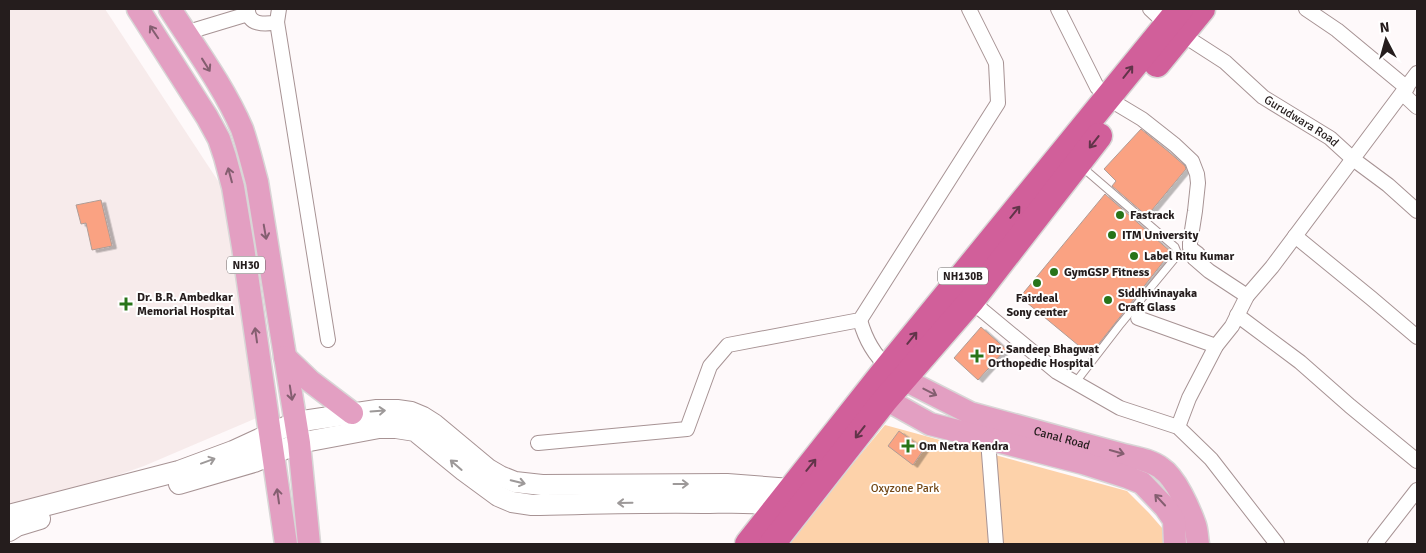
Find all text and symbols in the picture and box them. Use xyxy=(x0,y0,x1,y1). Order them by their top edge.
north arrow xyxy=(1361,15,1411,65)
text: N xyxy=(1379,19,1390,37)
one-way arrow xyxy=(149,26,159,40)
one-way arrow xyxy=(201,57,211,71)
one-way arrow xyxy=(1123,65,1133,79)
street label: Gurudwara Road xyxy=(1261,92,1342,150)
one-way arrow xyxy=(1089,135,1100,148)
one-way arrow xyxy=(225,167,234,183)
one-way arrow xyxy=(1009,206,1020,219)
place label: Fastrack xyxy=(1130,208,1175,223)
marker: Fastrack xyxy=(1114,209,1126,221)
one-way arrow xyxy=(261,224,271,240)
place label: ITM University xyxy=(1122,228,1198,243)
marker: ITM University xyxy=(1106,229,1118,241)
place label: Label Ritu Kumar xyxy=(1144,249,1235,264)
marker: Label Ritu Kumar xyxy=(1128,250,1140,262)
road number: NH30 xyxy=(227,256,265,274)
place label: GymGSP Fitness xyxy=(1064,265,1150,280)
marker: GymGSP Fitness xyxy=(1048,266,1060,278)
road number: NH130B xyxy=(938,268,988,284)
marker: Fairdeal Sony center xyxy=(1031,277,1043,289)
place label: Siddhivinayaka Craft Glass xyxy=(1118,286,1197,315)
place label: Dr. B.R. Ambedkar Memorial Hospital xyxy=(137,290,234,319)
place label: Fairdeal Sony center xyxy=(1006,291,1068,320)
marker: Siddhivinayaka Craft Glass xyxy=(1102,294,1114,306)
marker: Dr. B.R. Ambedkar Memorial Hospital xyxy=(119,297,133,311)
one-way arrow xyxy=(251,327,261,343)
one-way arrow xyxy=(907,332,918,345)
place label: Dr. Sandeep Bhagwat Orthopedic Hospital xyxy=(988,342,1099,371)
marker: Dr. Sandeep Bhagwat Orthopedic Hospital xyxy=(970,349,984,363)
one-way arrow xyxy=(286,384,296,400)
one-way arrow xyxy=(922,388,937,397)
one-way arrow xyxy=(370,406,386,415)
street label: Canal Road xyxy=(1032,424,1092,453)
one-way arrow xyxy=(855,425,866,438)
marker: Om Netra Kendra xyxy=(901,439,915,453)
place label: Om Netra Kendra xyxy=(919,439,1009,454)
one-way arrow xyxy=(1109,448,1125,458)
one-way arrow xyxy=(200,456,215,465)
one-way arrow xyxy=(450,459,463,470)
one-way arrow xyxy=(805,459,816,472)
one-way arrow xyxy=(510,478,526,487)
one-way arrow xyxy=(672,479,688,489)
park label: Oxyzone Park xyxy=(871,481,939,496)
one-way arrow xyxy=(273,488,283,504)
one-way arrow xyxy=(1154,494,1166,507)
one-way arrow xyxy=(617,499,633,508)

